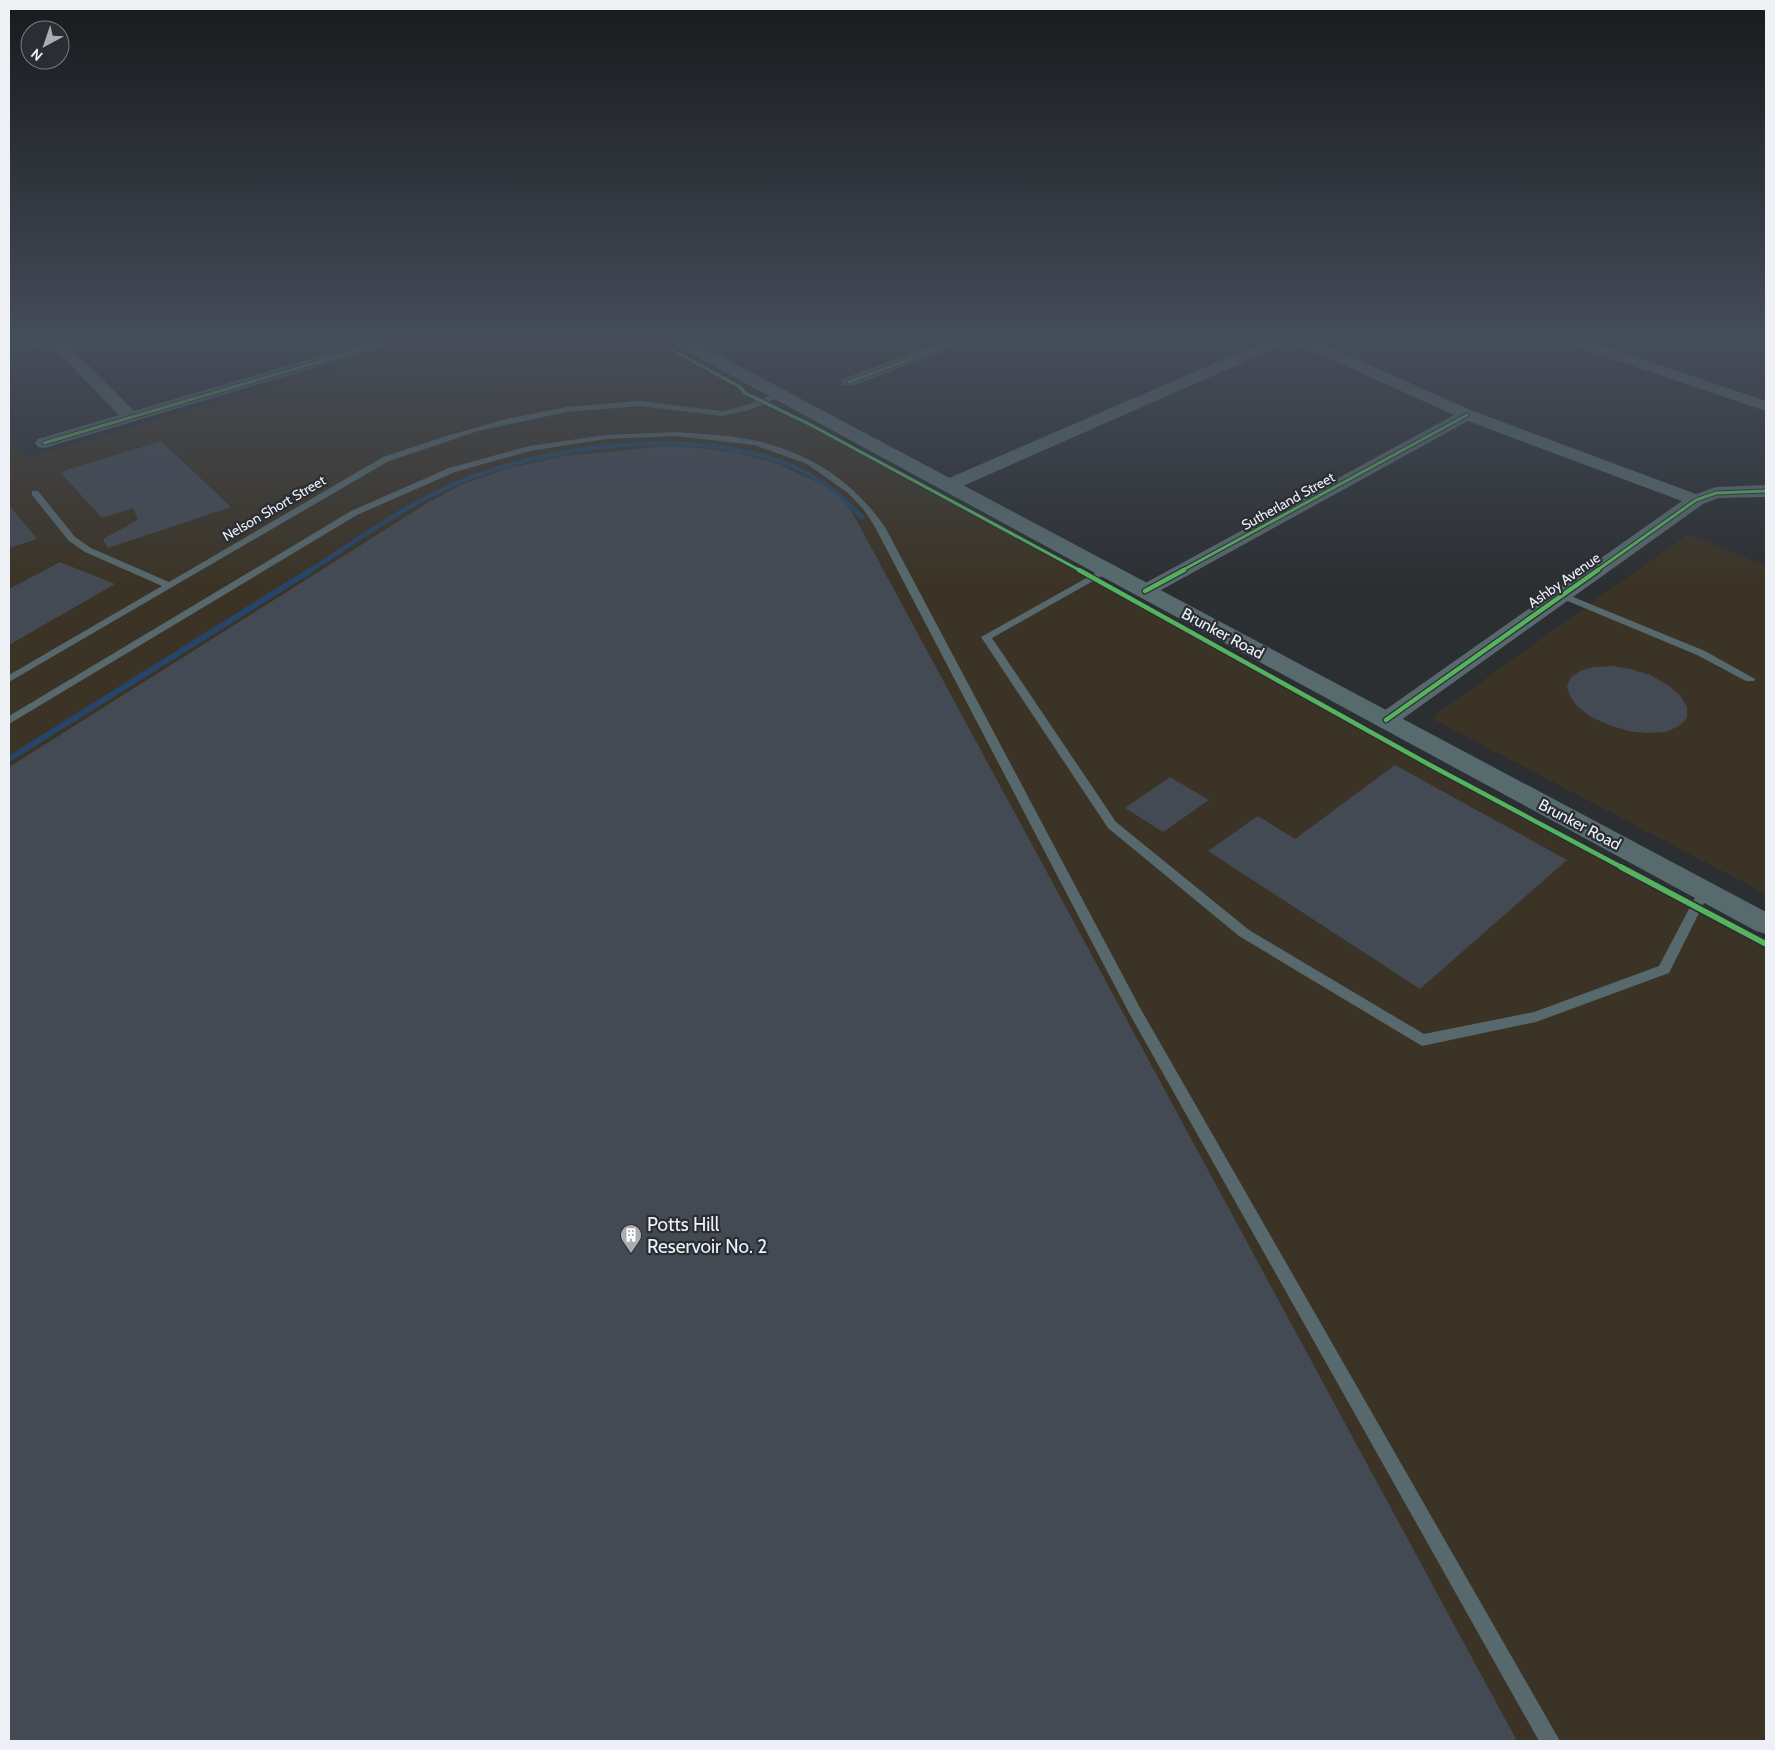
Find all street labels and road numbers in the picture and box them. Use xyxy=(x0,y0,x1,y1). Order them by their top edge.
street label: Sutherland Street xyxy=(1238,468,1338,534)
street label: Nelson Short Street xyxy=(219,471,329,545)
street label: Ashby Avenue xyxy=(1524,548,1604,612)
street label: Brunker Road xyxy=(1178,604,1267,663)
street label: Brunker Road xyxy=(1535,795,1624,854)

